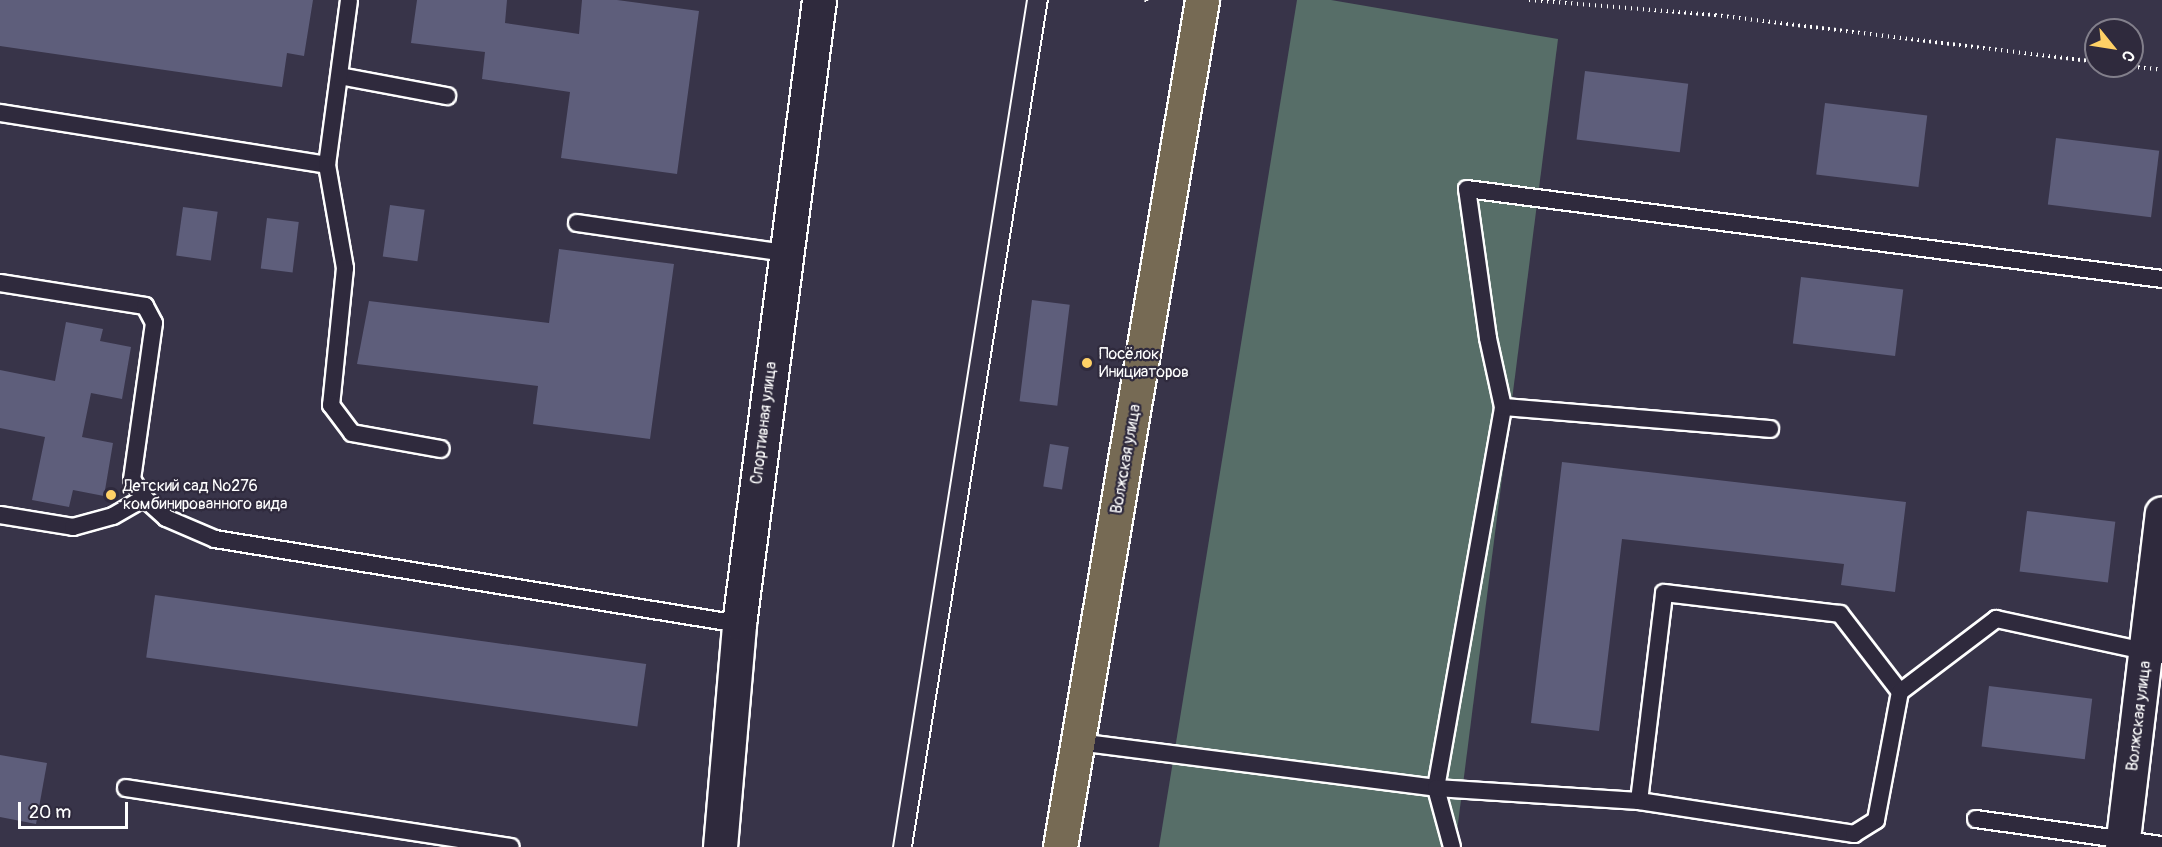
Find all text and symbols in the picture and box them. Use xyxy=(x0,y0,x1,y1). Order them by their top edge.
north arrow xyxy=(2084,18,2144,78)
text: С xyxy=(2117,47,2139,65)
place label: Посёлок Инициаторов xyxy=(1099,344,1189,382)
marker: Посёлок Инициаторов xyxy=(1080,356,1094,370)
street label: Спортивная улица xyxy=(747,361,781,485)
street label: Волжская улица xyxy=(1107,403,1145,515)
place label: Детский сад №276 комбинированного вида xyxy=(123,476,287,514)
marker: Детский сад №276 комбинированного вида xyxy=(104,488,118,502)
street label: Волжская улица xyxy=(2123,660,2155,772)
scale bar xyxy=(21,790,130,828)
text: 20 m xyxy=(29,801,71,824)

